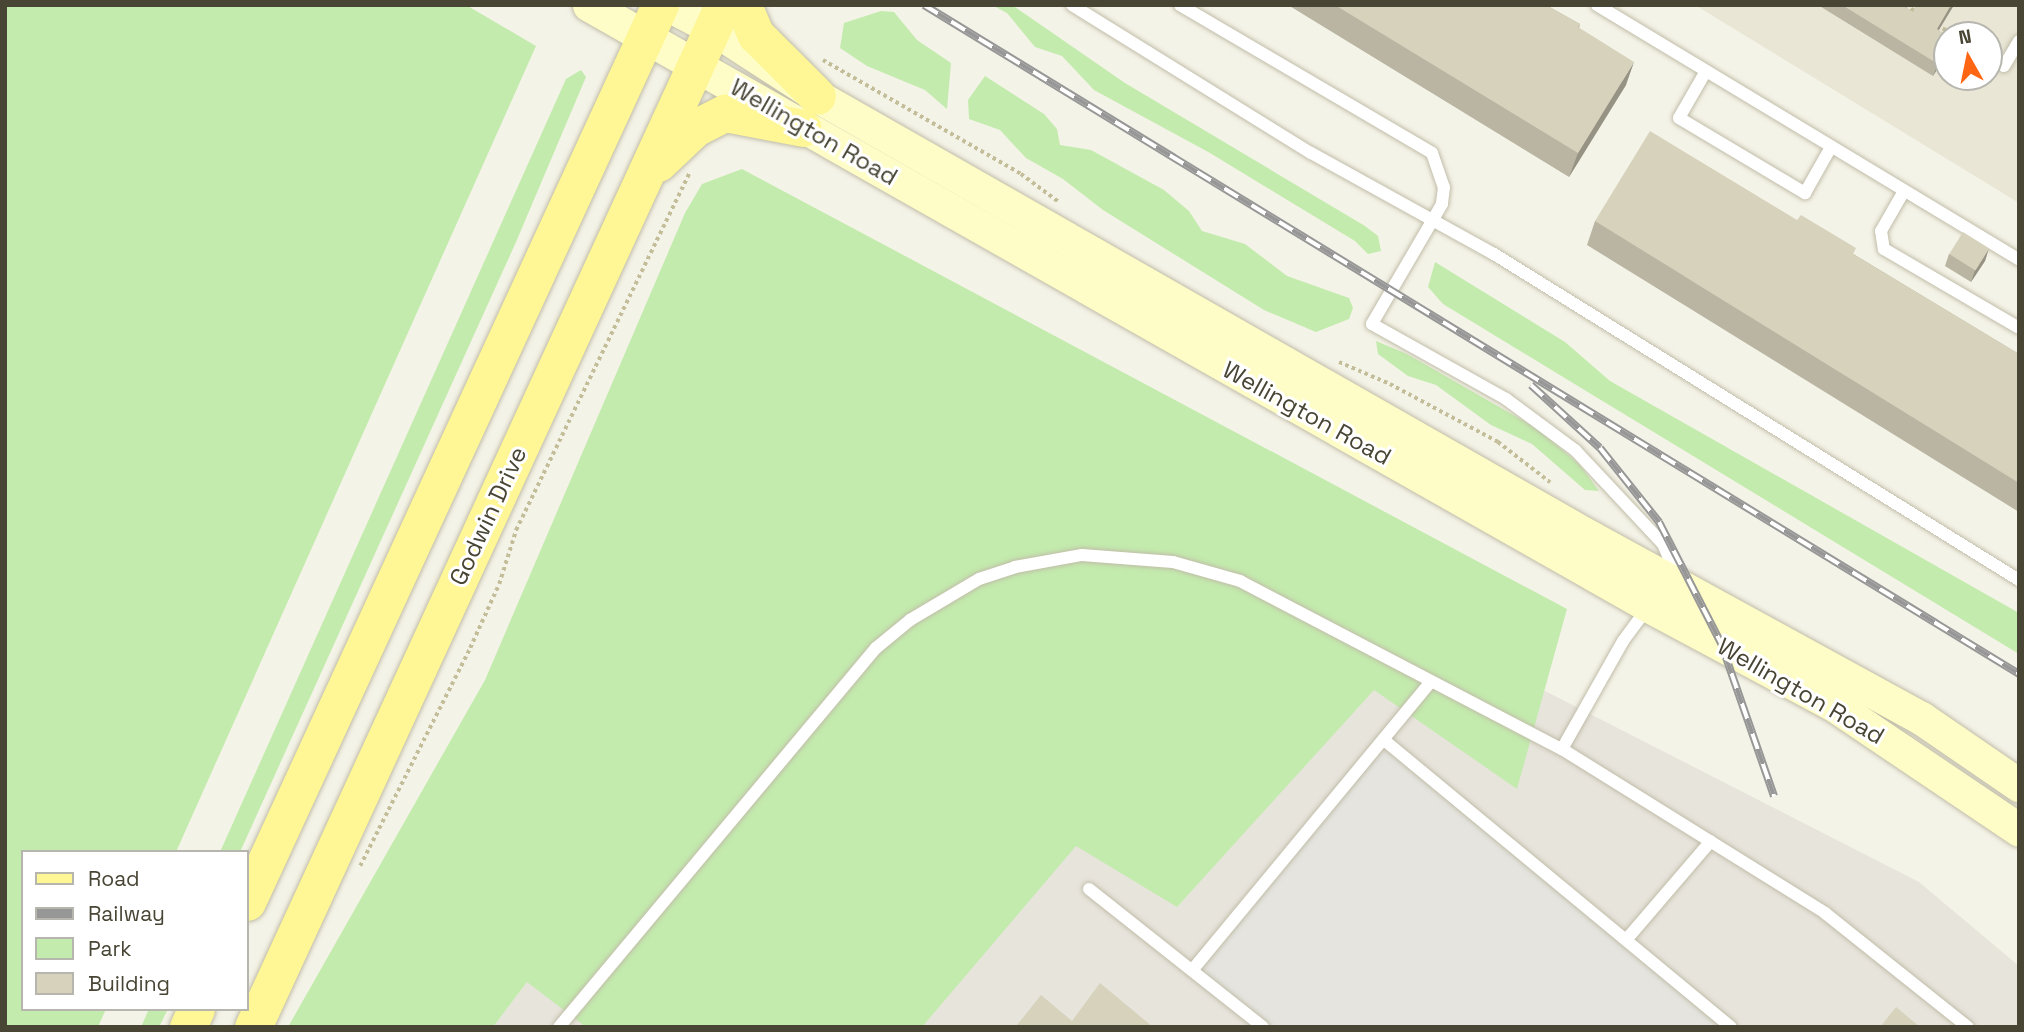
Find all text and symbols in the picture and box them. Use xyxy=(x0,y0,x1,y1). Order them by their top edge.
north arrow xyxy=(1933,21,2003,91)
text: N xyxy=(1957,23,1973,50)
street label: Wellington Road xyxy=(725,73,903,191)
street label: Wellington Road xyxy=(1218,355,1396,471)
street label: Godwin Drive xyxy=(443,442,533,590)
street label: Wellington Road xyxy=(1712,632,1890,750)
legend xyxy=(21,850,248,1011)
text: Road xyxy=(88,865,140,892)
text: Railway xyxy=(88,900,165,927)
text: Park xyxy=(88,935,132,962)
text: Building xyxy=(88,970,170,997)

